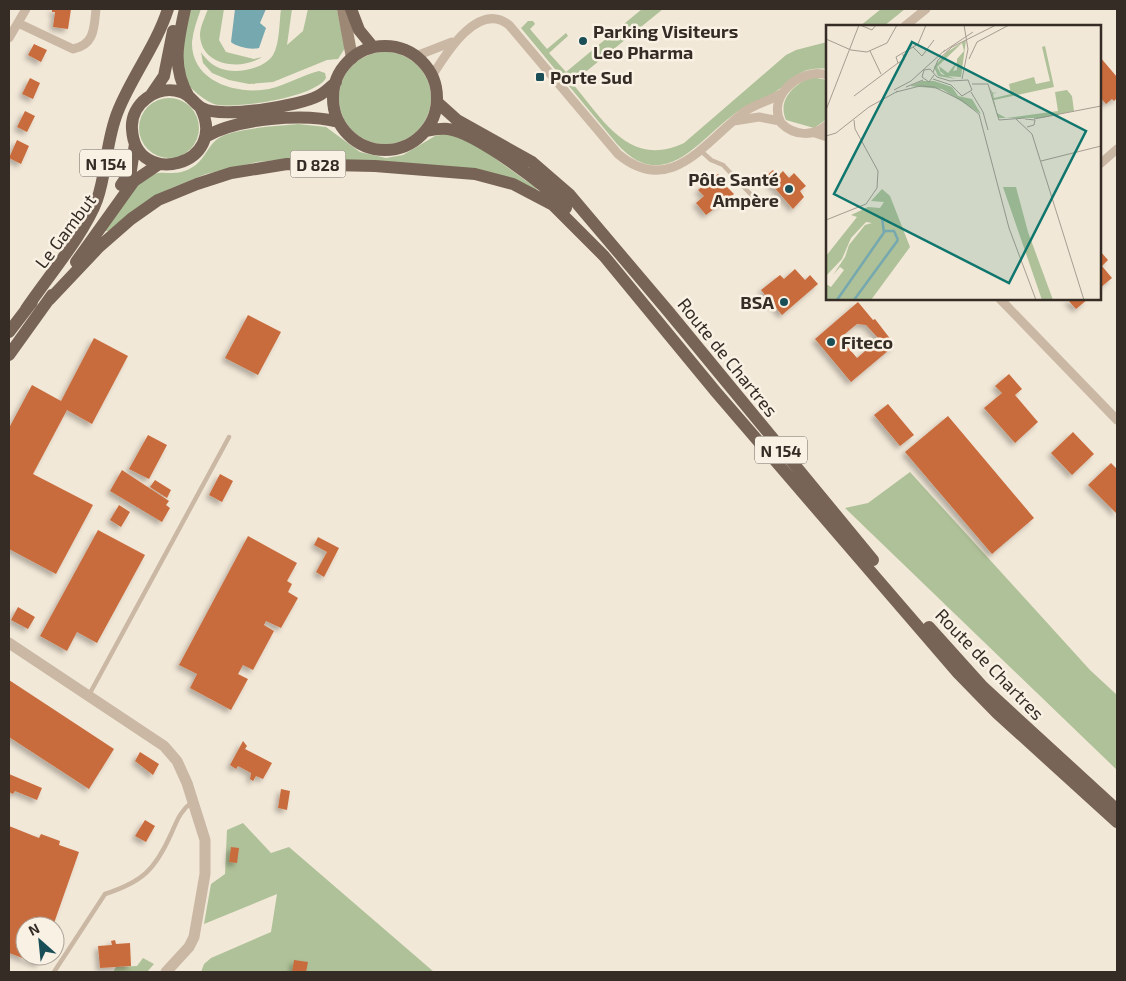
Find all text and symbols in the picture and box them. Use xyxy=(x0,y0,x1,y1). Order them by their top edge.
place label: Parking Visiteurs Leo Pharma xyxy=(593,20,738,63)
inset map xyxy=(826,25,1101,300)
marker: Parking Visiteurs Leo Pharma xyxy=(577,35,589,47)
place label: Porte Sud xyxy=(550,66,633,88)
marker: Porte Sud xyxy=(534,71,546,83)
road number: N 154 xyxy=(80,150,132,177)
road number: D 828 xyxy=(290,150,346,178)
place label: Pôle Santé Ampère xyxy=(688,168,779,211)
marker: Pôle Santé Ampère xyxy=(783,183,795,195)
street label: Le Gambut xyxy=(30,189,100,272)
place label: BSA xyxy=(740,291,774,313)
street label: Route de Chartres xyxy=(673,293,783,421)
marker: BSA xyxy=(778,296,790,308)
place label: Fiteco xyxy=(841,331,893,353)
marker: Fiteco xyxy=(825,336,837,348)
road number: N 154 xyxy=(755,436,807,464)
street label: Route de Chartres xyxy=(931,604,1049,724)
north arrow xyxy=(15,916,65,966)
text: N xyxy=(26,919,42,939)

